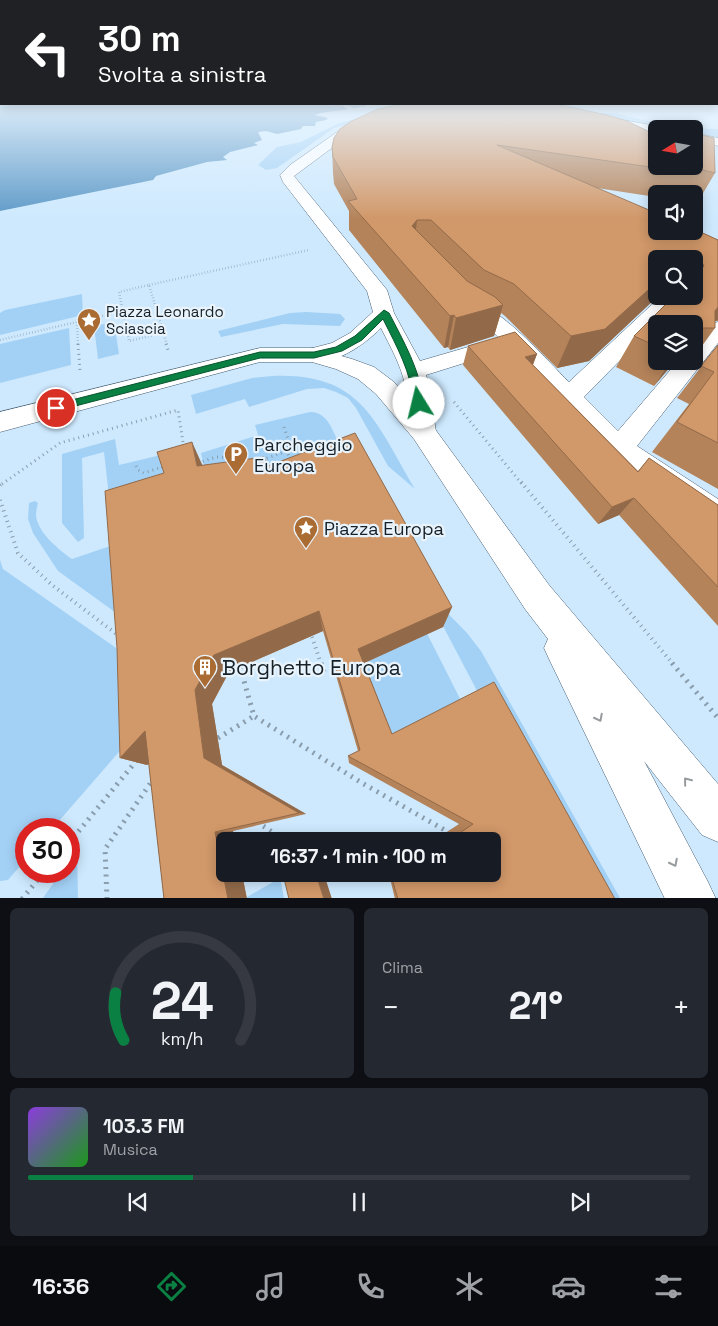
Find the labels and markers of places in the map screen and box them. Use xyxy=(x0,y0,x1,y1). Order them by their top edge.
place label: Piazza Leonardo Sciascia xyxy=(106,302,224,338)
place icon: Piazza Leonardo Sciascia xyxy=(76,307,102,341)
pin xyxy=(35,387,77,429)
place label: Parcheggio Europa xyxy=(254,433,353,477)
parking icon: Parcheggio Europa xyxy=(223,441,249,475)
place icon: Piazza Europa xyxy=(293,515,319,549)
place label: Piazza Europa xyxy=(324,517,444,540)
building icon: Borghetto Europa xyxy=(192,654,218,688)
place label: Borghetto Europa xyxy=(222,654,401,681)

